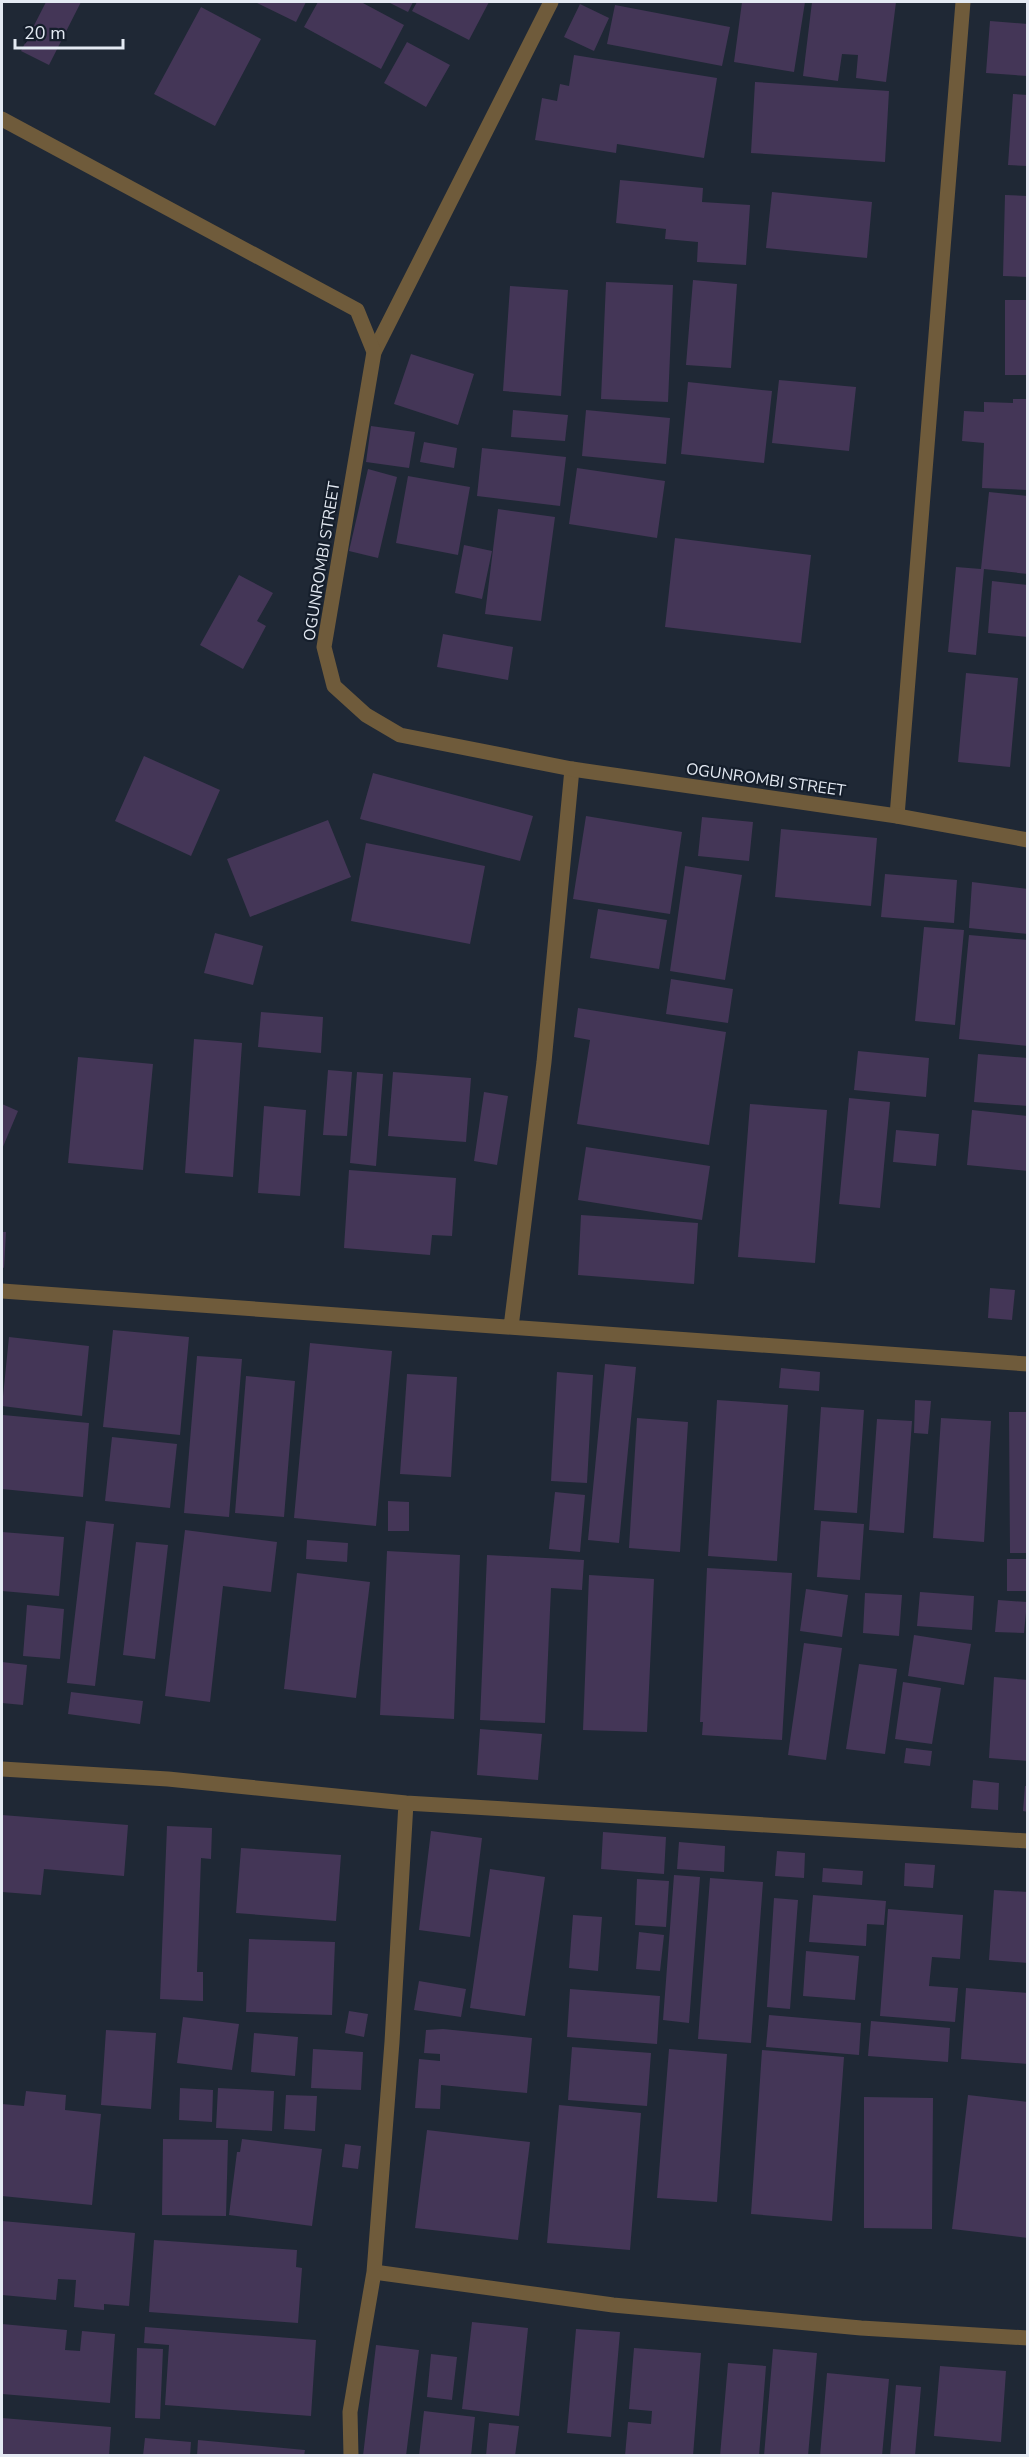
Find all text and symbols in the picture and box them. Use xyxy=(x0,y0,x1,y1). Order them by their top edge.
scale bar xyxy=(15,12,123,50)
text: 20 m xyxy=(24,21,66,45)
street label: OGUNROMBI STREET xyxy=(299,480,346,642)
street label: OGUNROMBI STREET xyxy=(685,758,847,802)

